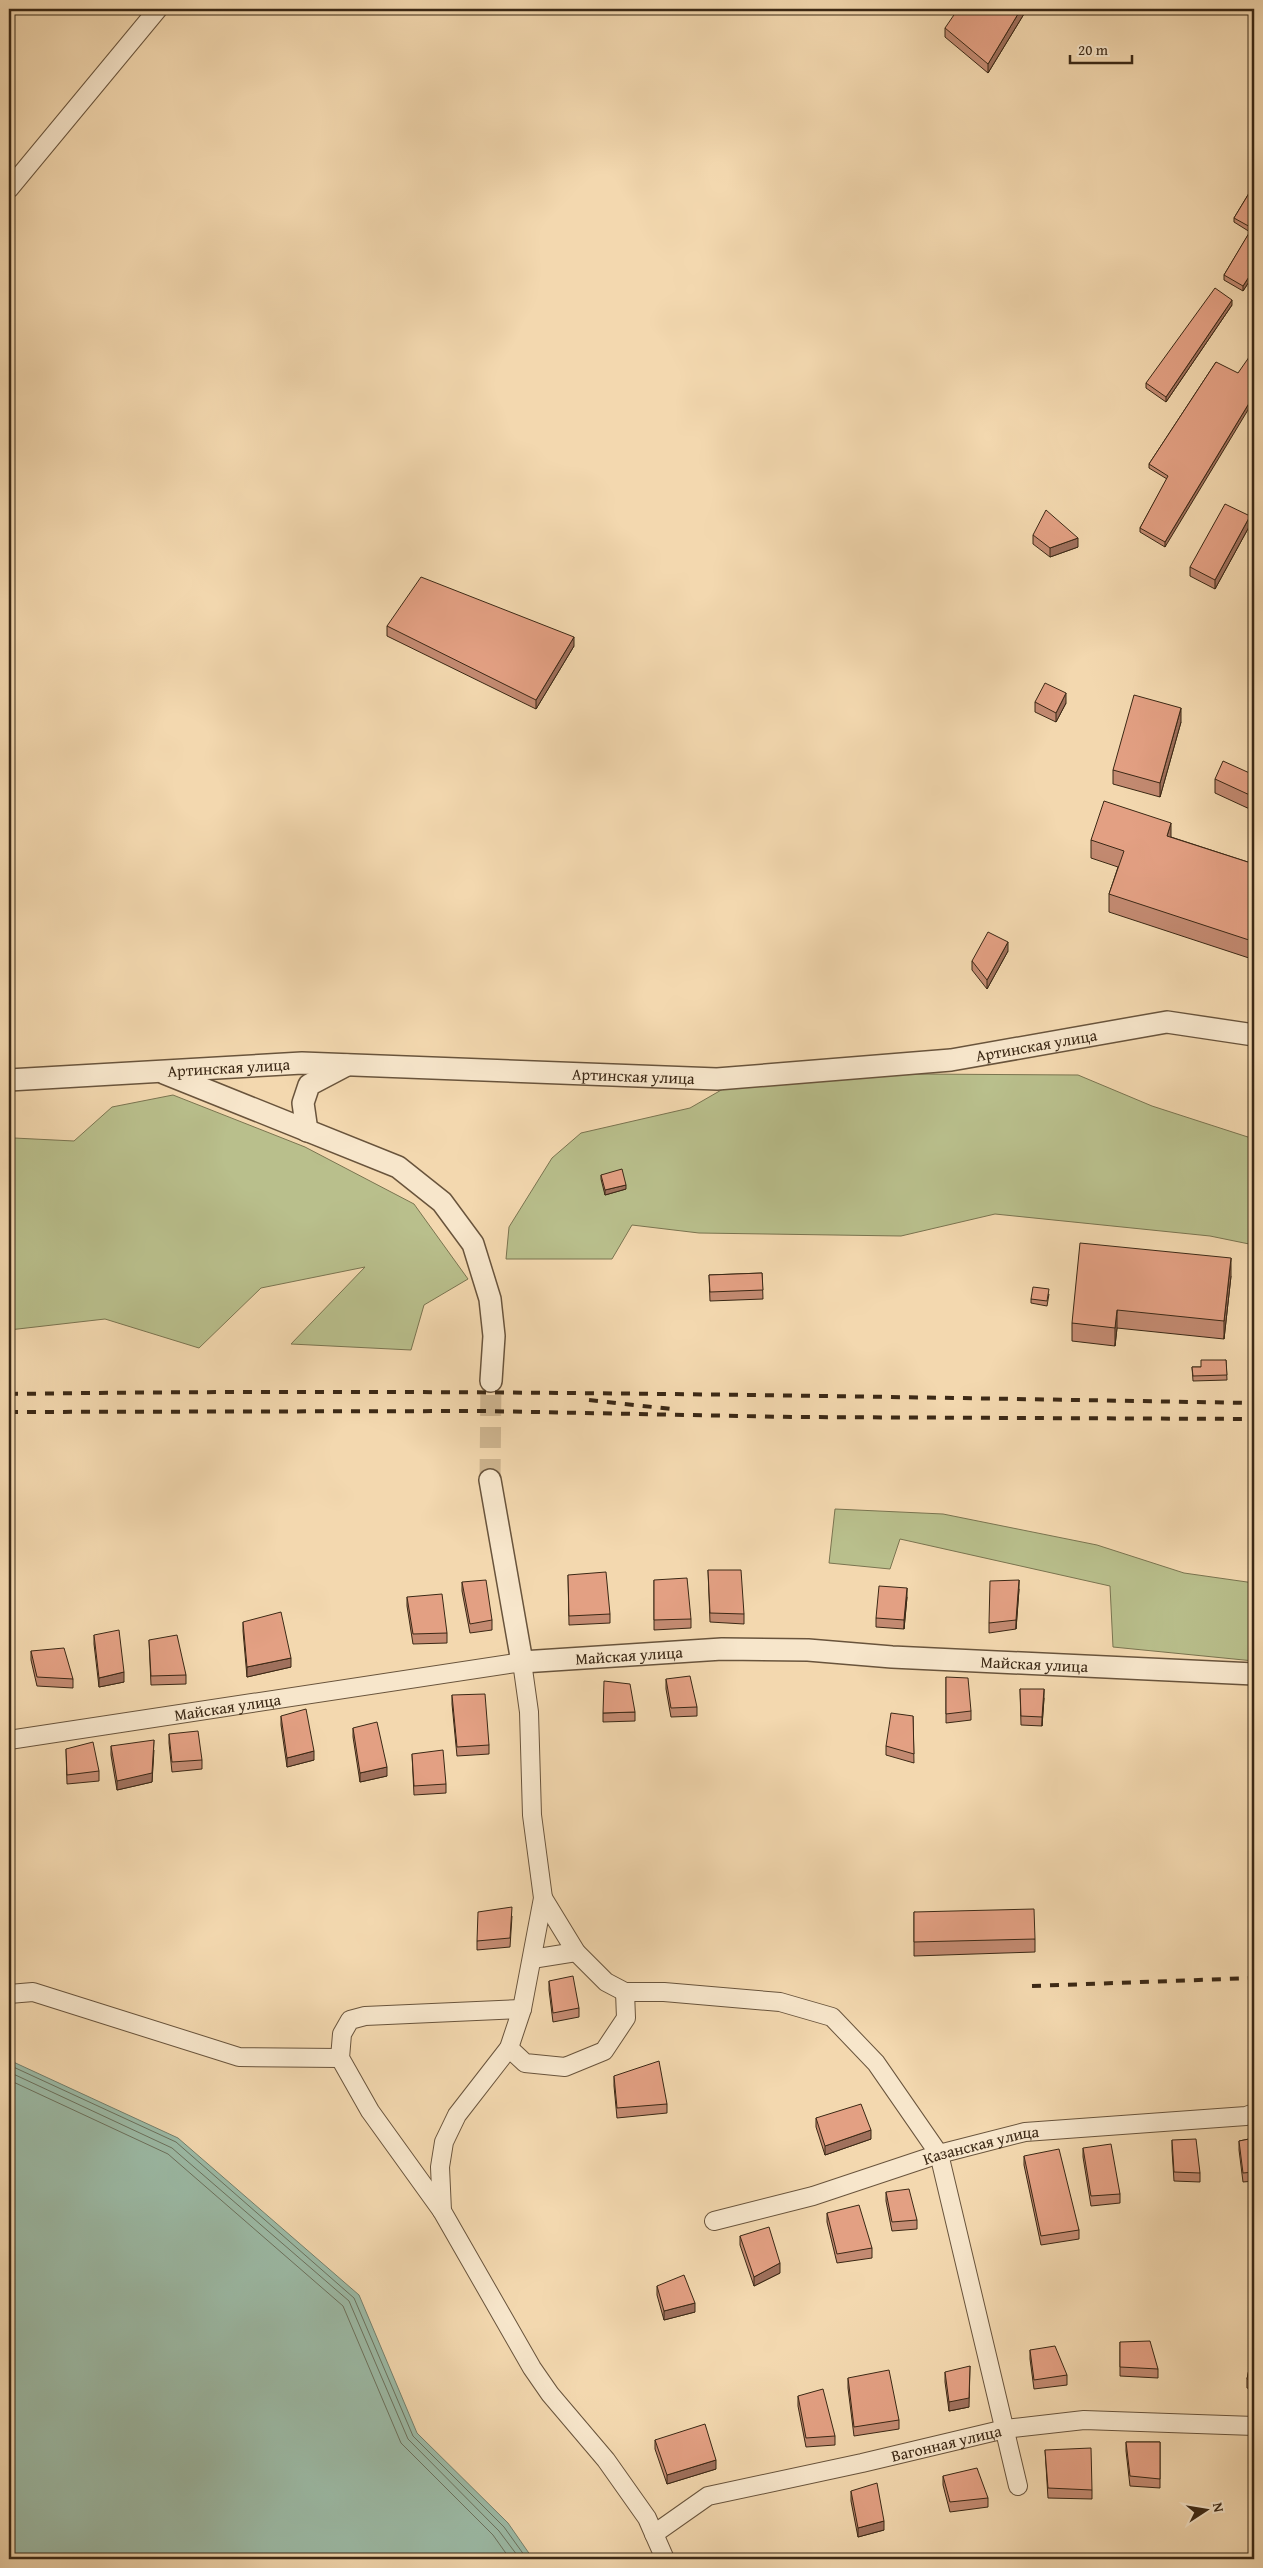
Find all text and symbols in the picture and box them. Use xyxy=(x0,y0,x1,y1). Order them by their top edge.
scale bar xyxy=(1070,32,1133,64)
text: 20 m xyxy=(1078,39,1109,60)
street label: Артинская улица xyxy=(974,1023,1099,1067)
street label: Артинская улица xyxy=(167,1052,291,1083)
street label: Артинская улица xyxy=(571,1061,695,1090)
street label: Майская улица xyxy=(574,1640,684,1671)
street label: Майская улица xyxy=(980,1649,1089,1678)
street label: Майская улица xyxy=(172,1687,283,1727)
street label: Казанская улица xyxy=(919,2119,1040,2171)
street label: Вагонная улица xyxy=(889,2418,1004,2468)
north arrow xyxy=(1180,2486,1230,2536)
text: N xyxy=(1208,2501,1230,2515)

